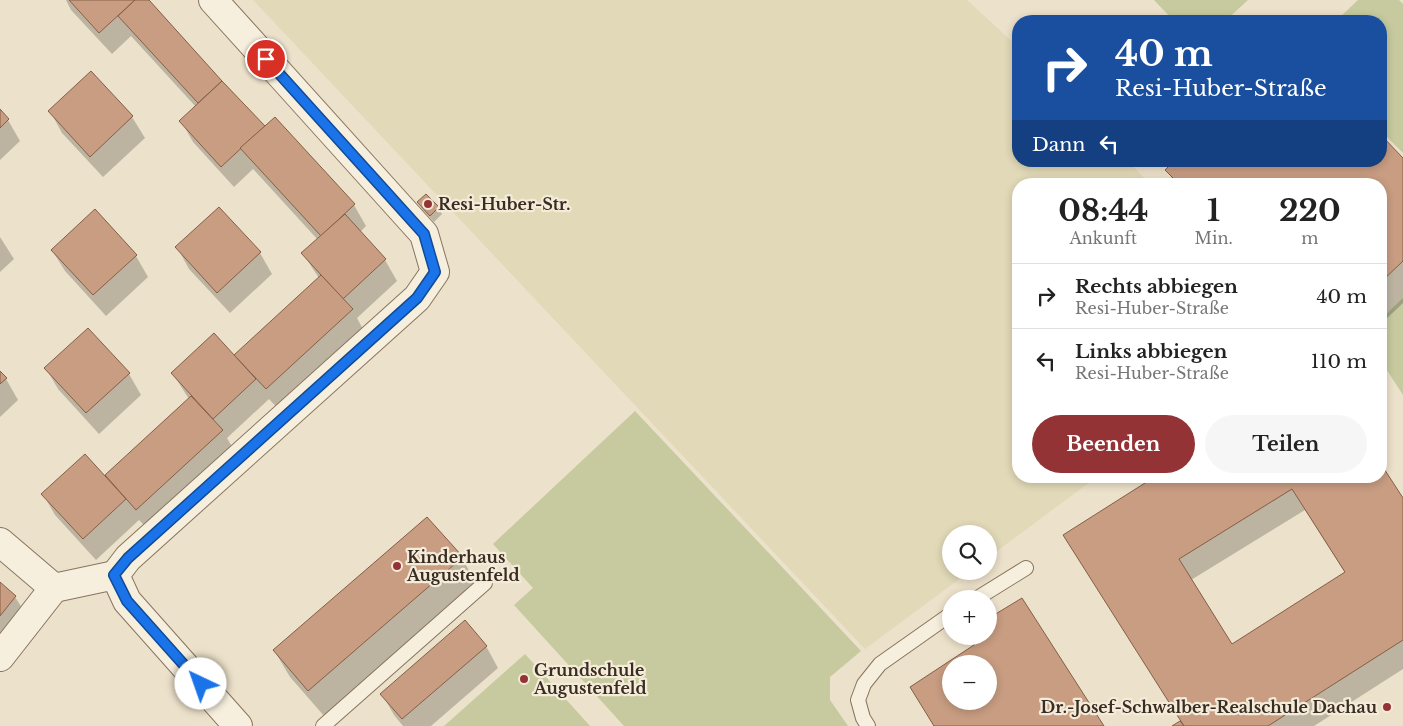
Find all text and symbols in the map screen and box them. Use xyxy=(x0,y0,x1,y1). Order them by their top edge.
text: 40 m xyxy=(1115,32,1213,75)
icon: right xyxy=(1032,35,1097,100)
pin xyxy=(245,38,287,80)
icon: arrive xyxy=(252,45,280,73)
text: Resi-Huber-Straße xyxy=(1115,75,1327,102)
icon: left xyxy=(1095,130,1123,158)
text: Dann xyxy=(1032,133,1085,156)
text: 08:44 xyxy=(1058,192,1148,229)
text: 1 xyxy=(1207,192,1220,229)
text: 220 xyxy=(1279,192,1341,229)
place label: Resi-Huber-Str. xyxy=(438,194,571,214)
marker: Resi-Huber-Str. xyxy=(422,198,434,210)
text: Ankunft xyxy=(1069,228,1137,248)
text: Min. xyxy=(1195,228,1233,248)
text: m xyxy=(1301,228,1318,248)
text: Rechts abbiegen xyxy=(1075,275,1238,298)
icon: right xyxy=(1032,282,1060,310)
text: 40 m xyxy=(1316,285,1367,308)
text: Resi-Huber-Straße xyxy=(1075,298,1229,318)
text: Links abbiegen xyxy=(1075,340,1227,363)
icon: left xyxy=(1032,347,1060,375)
text: 110 m xyxy=(1311,350,1367,373)
text: Resi-Huber-Straße xyxy=(1075,363,1229,383)
button: Beenden xyxy=(1032,415,1195,473)
button: Teilen xyxy=(1205,415,1367,473)
map controls xyxy=(942,525,997,710)
button: search xyxy=(942,525,997,580)
place label: Kinderhaus Augustenfeld xyxy=(406,547,520,585)
marker: Kinderhaus Augustenfeld xyxy=(391,560,403,572)
button: + xyxy=(942,590,997,645)
button: − xyxy=(942,655,997,710)
position arrow xyxy=(174,657,226,709)
place label: Grundschule Augustenfeld xyxy=(533,660,647,698)
marker: Grundschule Augustenfeld xyxy=(518,673,530,685)
place label: Dr.-Josef-Schwalber-Realschule Dachau xyxy=(1041,697,1378,717)
marker: Dr.-Josef-Schwalber-Realschule Dachau xyxy=(1381,701,1393,713)

